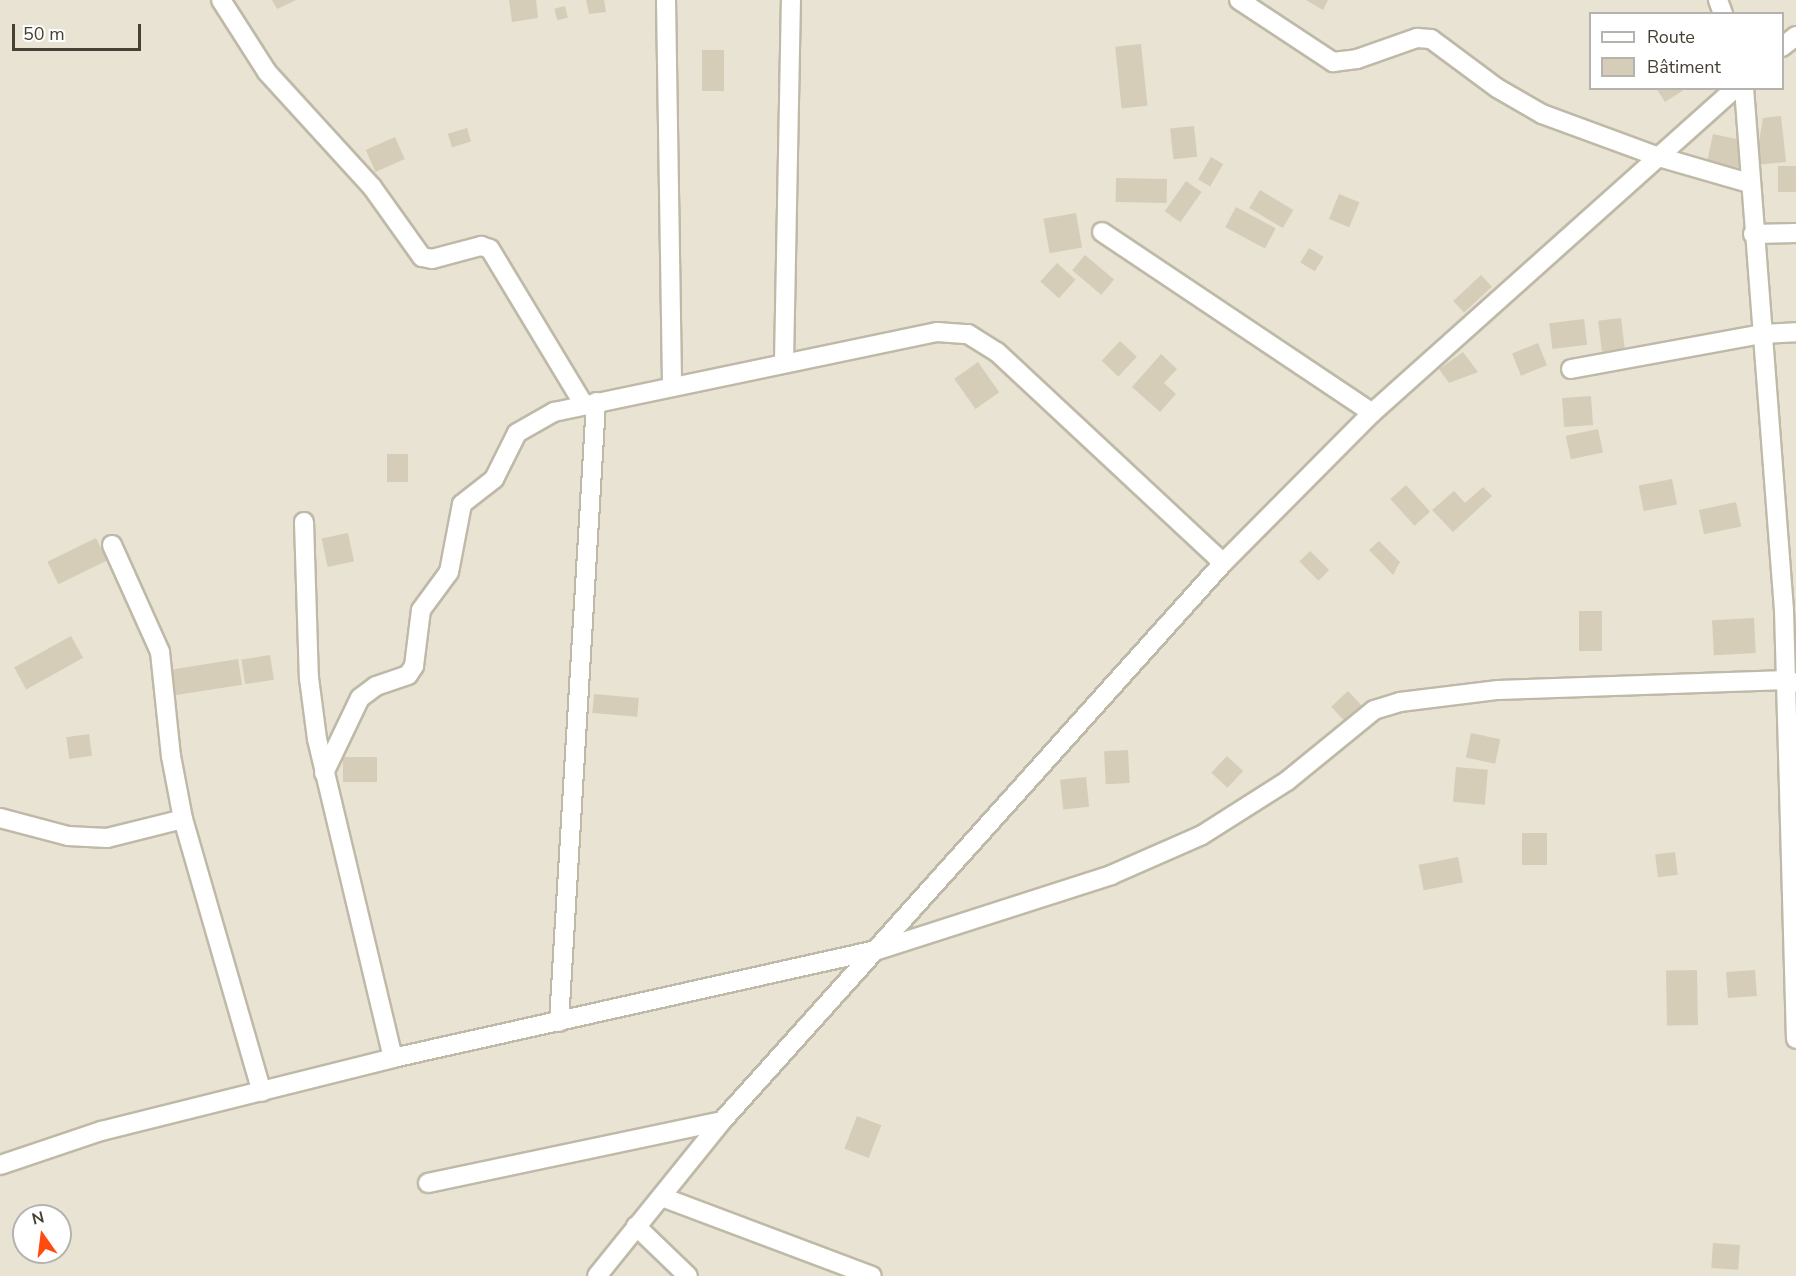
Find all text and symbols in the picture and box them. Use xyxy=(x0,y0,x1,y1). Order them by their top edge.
scale bar xyxy=(15,12,144,50)
legend xyxy=(1589,12,1784,90)
text: 50 m xyxy=(23,22,65,46)
text: Route xyxy=(1647,25,1695,49)
text: Bâtiment xyxy=(1647,55,1721,79)
north arrow xyxy=(12,1204,72,1264)
text: N xyxy=(30,1206,47,1231)

